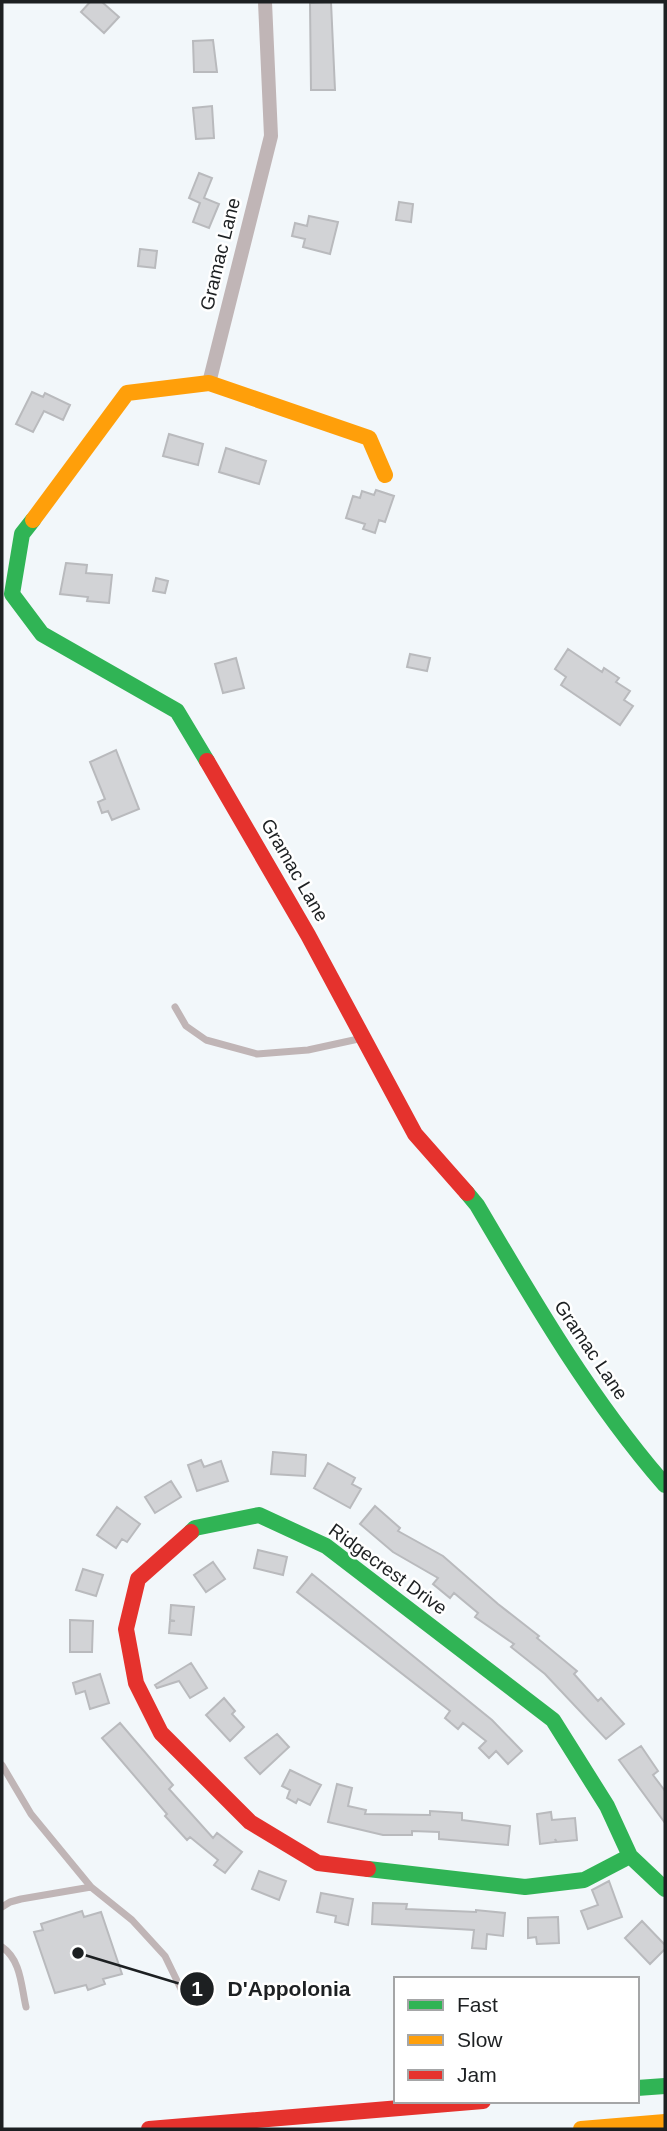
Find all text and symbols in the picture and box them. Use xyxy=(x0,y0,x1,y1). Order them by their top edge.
street label: Gramac Lane xyxy=(196,196,244,312)
street label: Gramac Lane xyxy=(257,815,333,925)
street label: Gramac Lane xyxy=(550,1296,632,1404)
street label: Ridgecrest Drive xyxy=(325,1519,451,1619)
callout: D'Appolonia xyxy=(179,1968,365,2010)
text: 1 xyxy=(191,1977,203,2000)
text: D'Appolonia xyxy=(228,1977,351,2000)
legend xyxy=(394,1977,639,2103)
text: Fast xyxy=(457,1993,498,2016)
text: Slow xyxy=(457,2028,503,2051)
text: Jam xyxy=(457,2063,497,2086)

